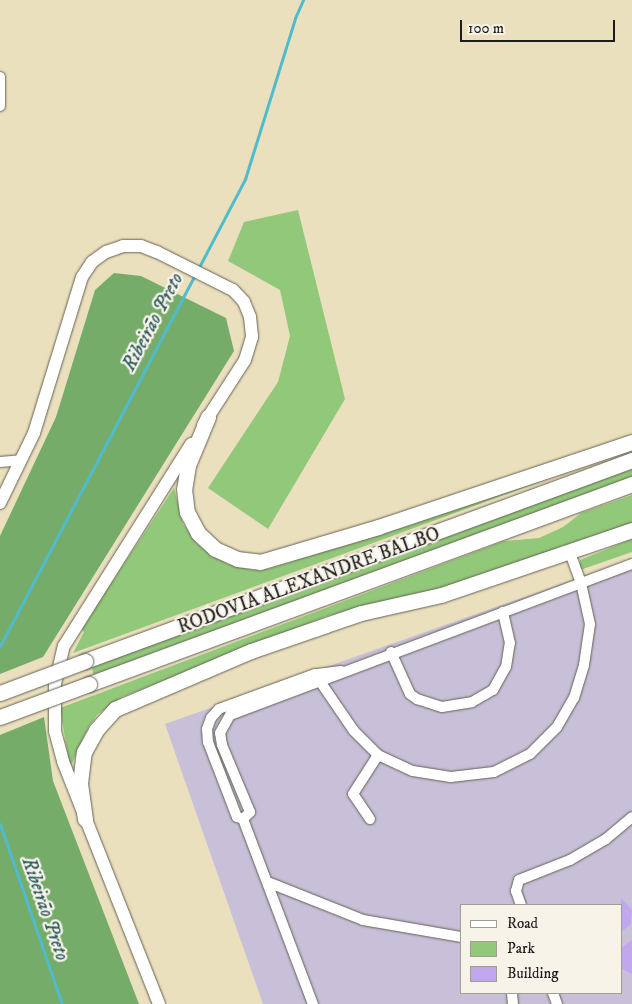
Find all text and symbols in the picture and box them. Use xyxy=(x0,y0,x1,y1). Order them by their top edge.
scale bar xyxy=(462,10,617,42)
text: 100 m xyxy=(468,19,504,38)
water label: Ribeirão Preto xyxy=(117,269,189,375)
street label: RODOVIA ALEXANDRE BALBO xyxy=(175,523,443,639)
water label: Ribeirão Preto xyxy=(16,854,74,964)
legend xyxy=(460,904,622,994)
text: Road xyxy=(507,914,538,933)
text: Park xyxy=(507,939,535,958)
text: Building xyxy=(507,964,559,983)

